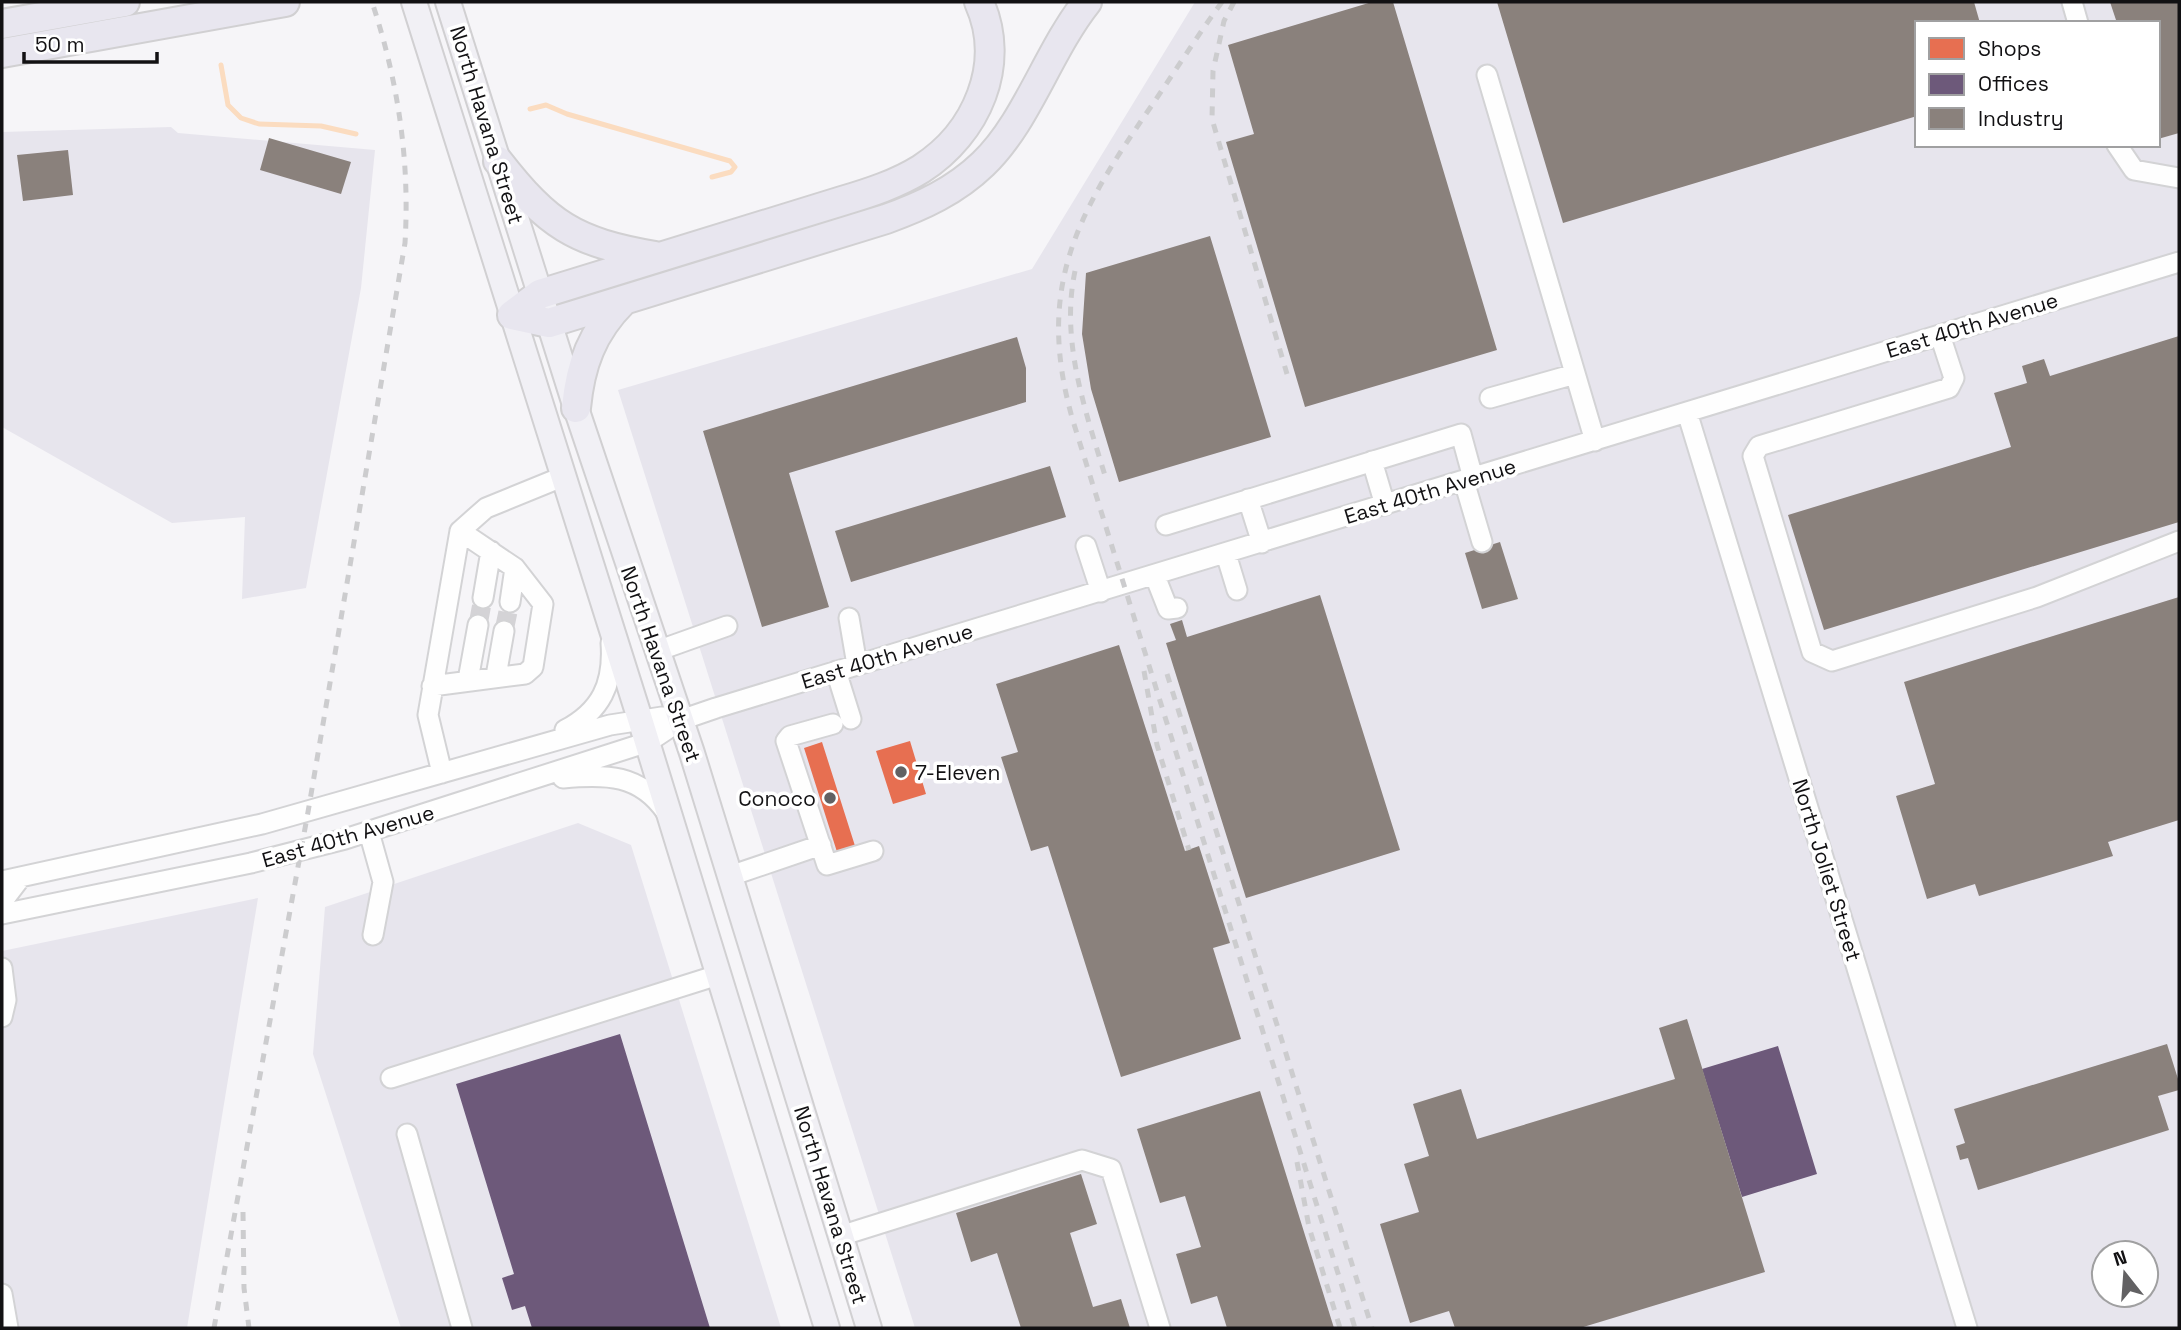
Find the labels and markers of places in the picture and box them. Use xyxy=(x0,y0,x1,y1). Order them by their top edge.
place label: 7-Eleven xyxy=(915,759,1000,786)
marker: 7-Eleven xyxy=(893,764,909,780)
place label: Conoco xyxy=(738,785,816,812)
marker: Conoco xyxy=(822,790,838,806)

